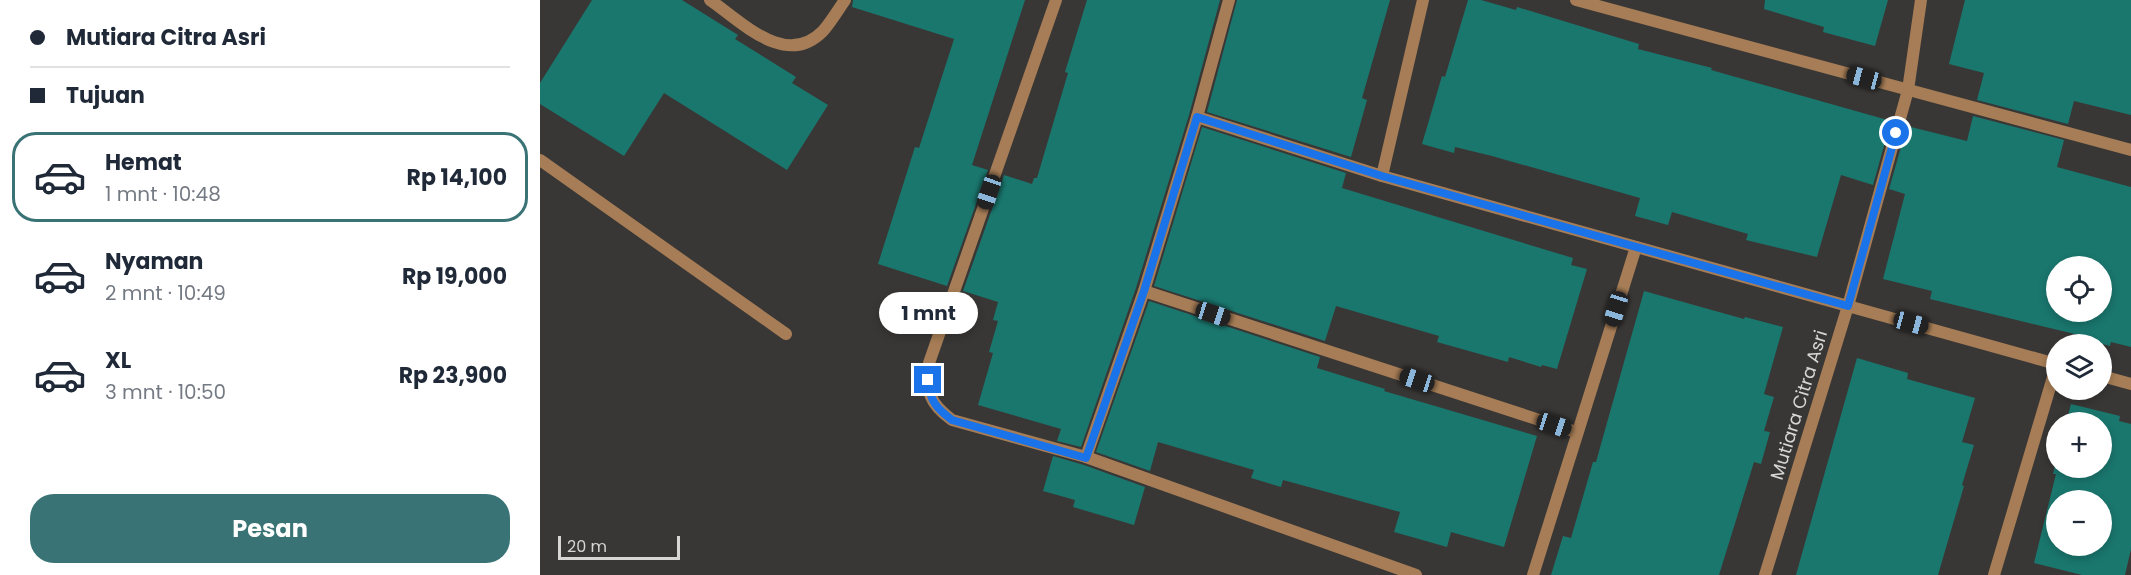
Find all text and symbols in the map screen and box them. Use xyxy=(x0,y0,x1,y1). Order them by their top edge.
text: Mutiara Citra Asri xyxy=(66,22,266,53)
car xyxy=(1844,65,1884,91)
text: Tujuan xyxy=(66,80,145,111)
route start xyxy=(1882,119,1909,146)
text: Hemat xyxy=(105,147,182,178)
icon: car xyxy=(33,150,87,204)
text: Rp 14,100 xyxy=(407,162,507,193)
car xyxy=(975,172,1003,212)
text: 1 mnt · 10:48 xyxy=(105,180,221,208)
text: Nyaman xyxy=(105,246,203,277)
icon: car xyxy=(33,249,87,303)
map controls xyxy=(2046,256,2112,556)
button: locate xyxy=(2046,256,2112,322)
text: Rp 19,000 xyxy=(402,261,507,292)
text: 2 mnt · 10:49 xyxy=(105,279,226,307)
car xyxy=(1602,289,1630,329)
callout: 1 mnt xyxy=(878,293,978,335)
text: 1 mnt xyxy=(901,299,956,327)
car xyxy=(1193,300,1233,328)
car xyxy=(1891,310,1931,336)
street label: Mutiara Citra Asri xyxy=(1764,327,1833,483)
button: layers xyxy=(2046,334,2112,400)
text: XL xyxy=(105,345,131,376)
icon: car xyxy=(33,348,87,402)
text: Rp 23,900 xyxy=(399,360,507,391)
route end xyxy=(914,366,941,393)
car xyxy=(1397,366,1437,394)
text: 3 mnt · 10:50 xyxy=(105,378,226,406)
car xyxy=(1534,411,1574,439)
button: + xyxy=(2046,412,2112,478)
button: − xyxy=(2046,490,2112,556)
button: Pesan xyxy=(30,494,510,563)
scale bar xyxy=(558,533,680,560)
text: 20 m xyxy=(567,535,607,558)

